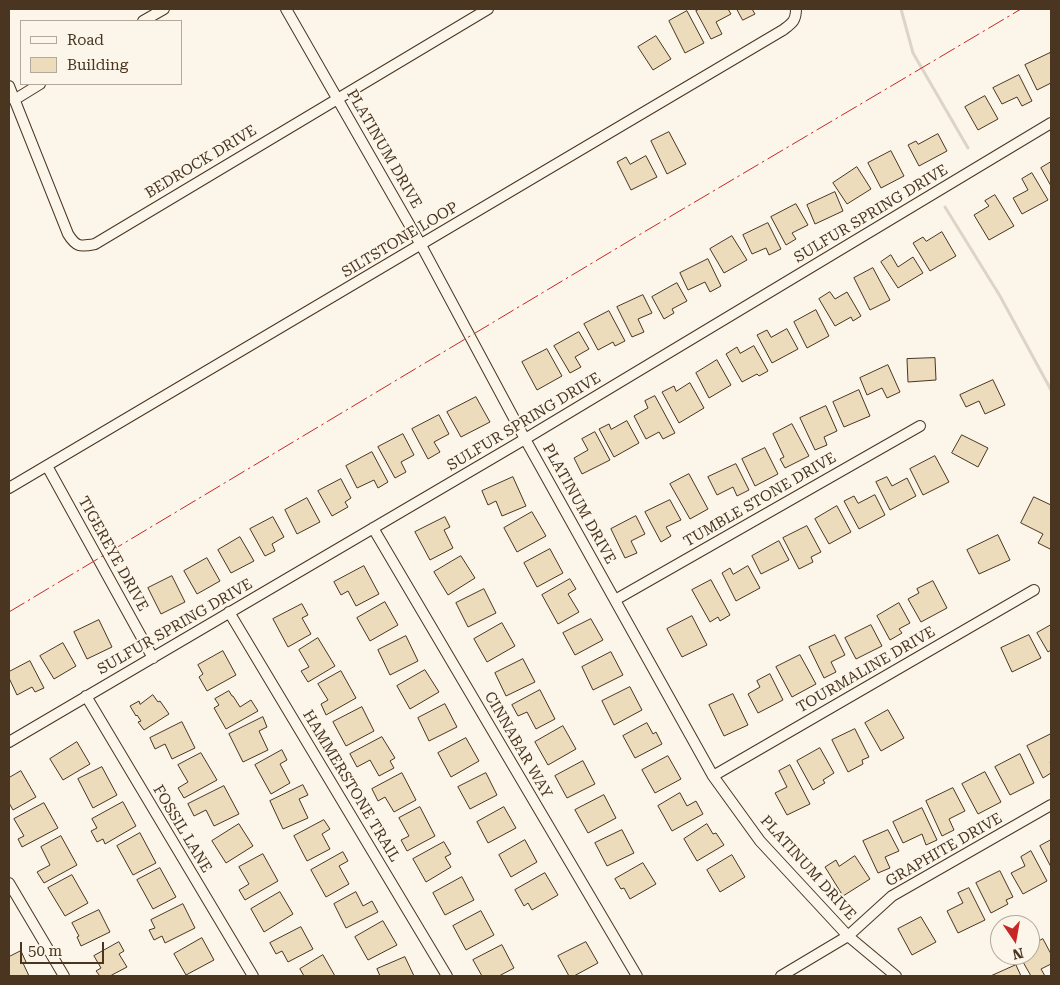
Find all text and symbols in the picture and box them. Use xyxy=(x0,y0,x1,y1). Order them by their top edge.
legend xyxy=(20,20,182,85)
text: Road xyxy=(67,31,104,49)
text: Building xyxy=(67,56,128,74)
street label: PLATINUM DRIVE xyxy=(343,86,425,212)
street label: BEDROCK DRIVE xyxy=(142,122,260,202)
street label: SULFUR SPRING DRIVE xyxy=(791,161,951,267)
street label: SILTSTONE LOOP xyxy=(339,198,461,282)
street label: SULFUR SPRING DRIVE xyxy=(444,369,604,475)
street label: PLATINUM DRIVE xyxy=(539,441,619,567)
street label: TUMBLE STONE DRIVE xyxy=(681,449,839,551)
street label: TIGEREYE DRIVE xyxy=(74,494,152,614)
street label: SULFUR SPRING DRIVE xyxy=(94,575,256,679)
street label: TOURMALINE DRIVE xyxy=(794,623,938,717)
street label: CINNABAR WAY xyxy=(480,689,556,801)
street label: HAMMERSTONE TRAIL xyxy=(299,707,403,865)
street label: FOSSIL LANE xyxy=(149,782,215,876)
street label: GRAPHITE DRIVE xyxy=(883,809,1005,891)
street label: PLATINUM DRIVE xyxy=(756,812,860,924)
north arrow xyxy=(990,915,1040,965)
scale bar xyxy=(22,932,106,964)
text: 50 m xyxy=(28,942,62,960)
text: N xyxy=(1011,945,1025,963)

